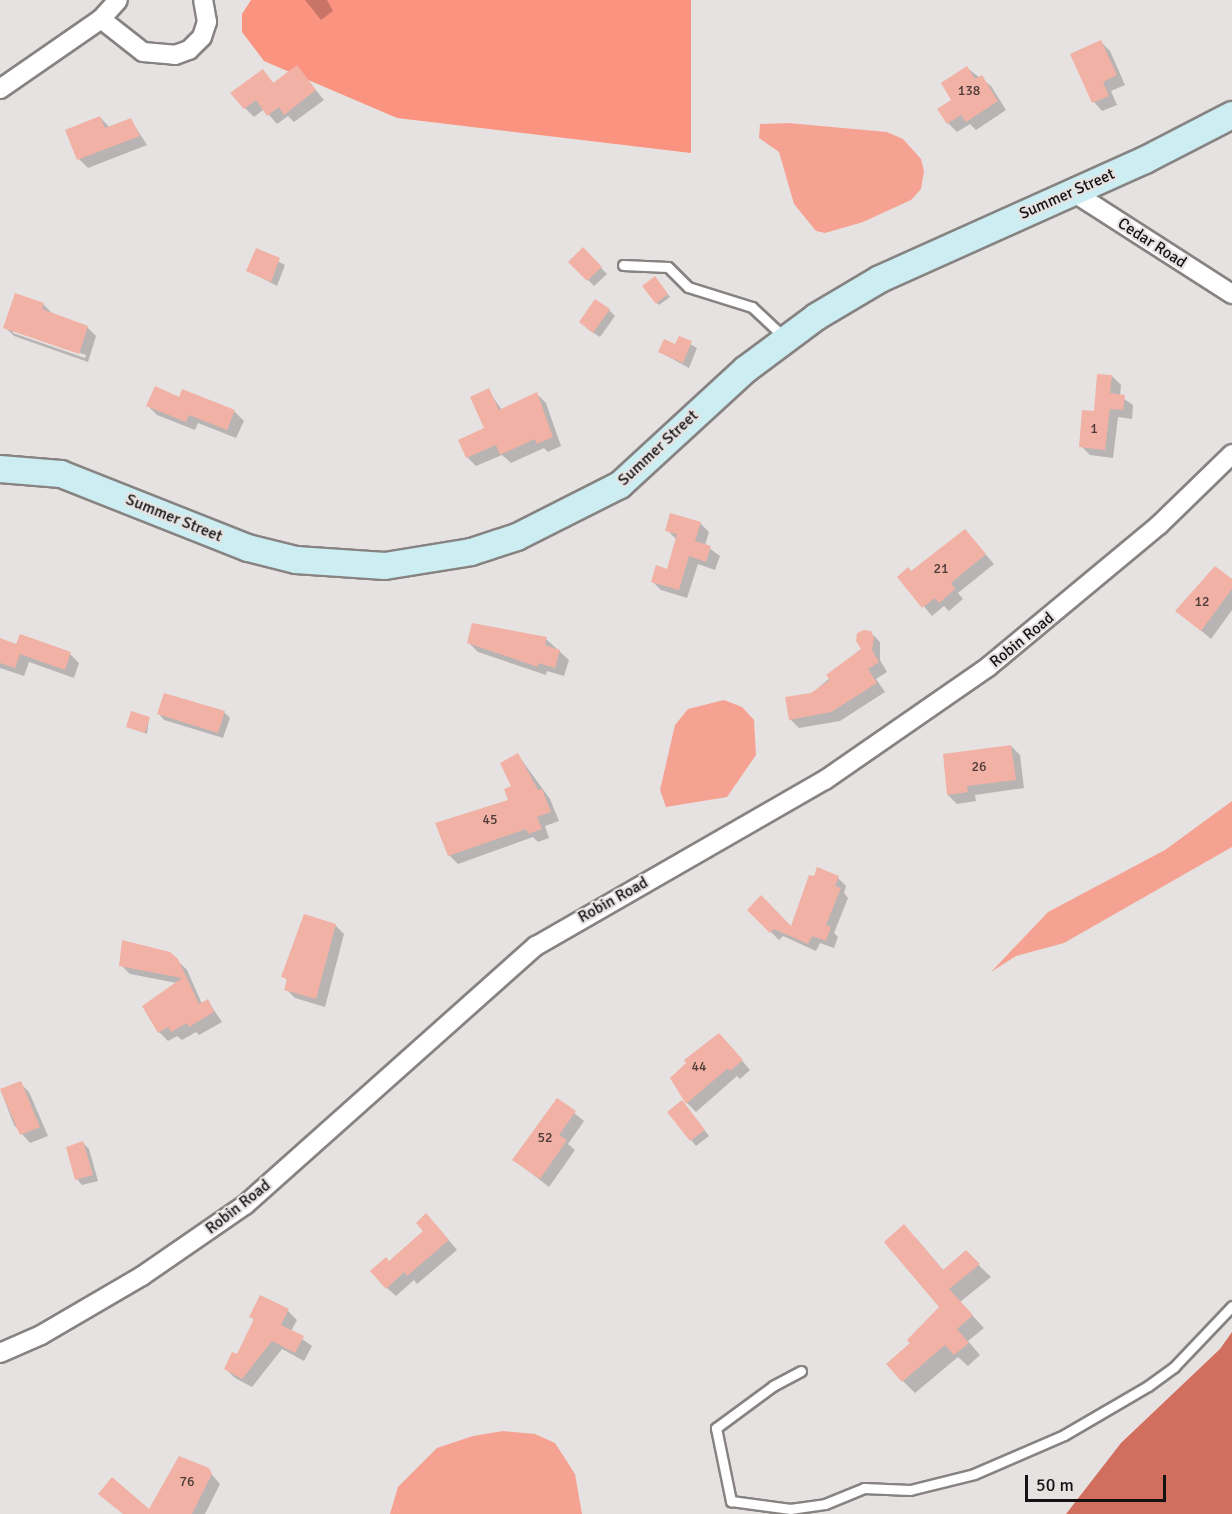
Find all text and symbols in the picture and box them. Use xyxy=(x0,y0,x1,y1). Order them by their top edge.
house number: 138 xyxy=(958,83,980,99)
street label: Summer Street xyxy=(1016,164,1118,224)
street label: Cedar Road xyxy=(1114,214,1190,272)
street label: Summer Street xyxy=(614,406,702,490)
house number: 1 xyxy=(1090,421,1098,437)
street label: Summer Street xyxy=(123,490,225,546)
house number: 21 xyxy=(933,561,949,577)
house number: 12 xyxy=(1194,594,1210,610)
street label: Robin Road xyxy=(986,608,1058,672)
house number: 26 xyxy=(971,759,987,775)
house number: 45 xyxy=(482,812,498,828)
street label: Robin Road xyxy=(575,873,651,927)
house number: 44 xyxy=(691,1059,707,1075)
house number: 52 xyxy=(537,1130,553,1146)
street label: Robin Road xyxy=(202,1176,274,1238)
scale bar xyxy=(1028,1463,1169,1501)
house number: 76 xyxy=(179,1474,195,1490)
text: 50 m xyxy=(1036,1474,1074,1496)

